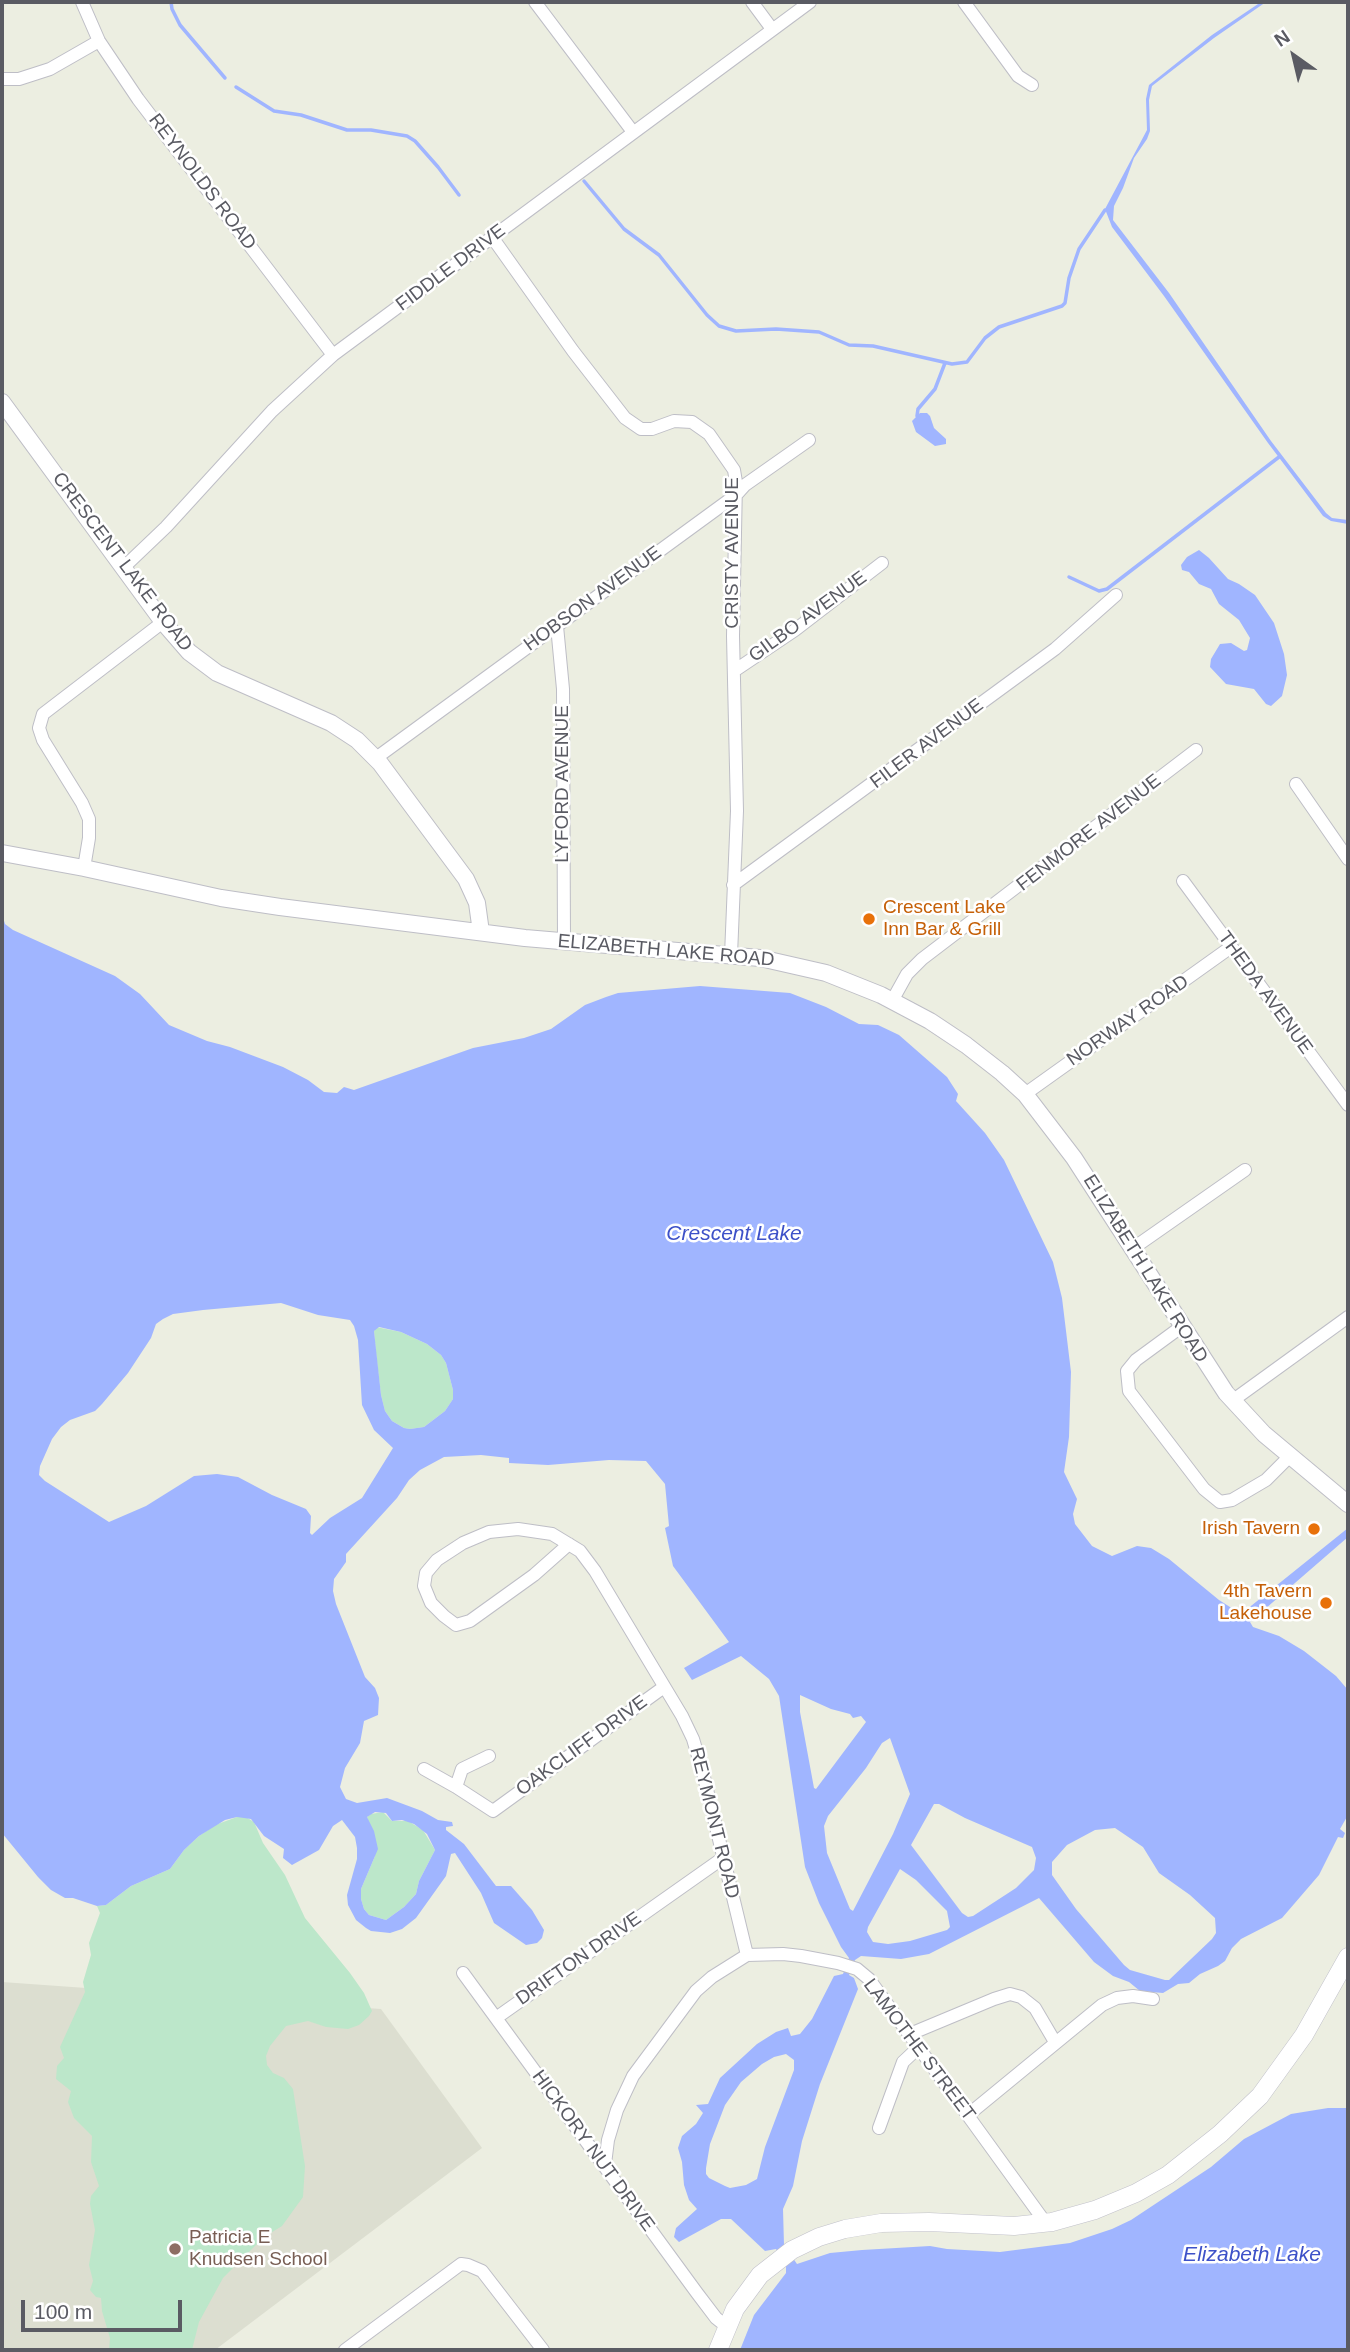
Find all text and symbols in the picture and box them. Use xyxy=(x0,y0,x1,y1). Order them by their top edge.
north arrow xyxy=(1259,21,1329,91)
text: N xyxy=(1270,26,1294,51)
street label: REYNOLDS ROAD xyxy=(143,109,261,255)
street label: FIDDLE DRIVE xyxy=(392,220,510,316)
street label: CRESCENT LAKE ROAD xyxy=(47,468,197,656)
street label: CRISTY AVENUE xyxy=(722,477,744,629)
street label: HOBSON AVENUE xyxy=(520,541,666,657)
street label: GILBO AVENUE xyxy=(745,567,871,667)
street label: FILER AVENUE xyxy=(866,694,988,794)
street label: LYFORD AVENUE xyxy=(552,705,574,863)
street label: FENMORE AVENUE xyxy=(1012,770,1166,896)
place label: Crescent Lake Inn Bar & Grill xyxy=(883,897,1006,941)
marker: Crescent Lake Inn Bar & Grill xyxy=(861,911,877,927)
street label: THEDA AVENUE xyxy=(1213,927,1317,1059)
street label: ELIZABETH LAKE ROAD xyxy=(557,930,775,972)
street label: NORWAY ROAD xyxy=(1063,971,1193,1071)
street label: ELIZABETH LAKE ROAD xyxy=(1078,1171,1212,1367)
water label: Crescent Lake xyxy=(666,1221,802,1247)
place label: Irish Tavern xyxy=(1202,1518,1300,1540)
marker: Irish Tavern xyxy=(1306,1521,1322,1537)
place label: 4th Tavern Lakehouse xyxy=(1219,1581,1312,1625)
marker: 4th Tavern Lakehouse xyxy=(1318,1595,1334,1611)
street label: OAKCLIFF DRIVE xyxy=(512,1691,652,1801)
street label: REYMONT ROAD xyxy=(684,1745,744,1901)
street label: DRIFTON DRIVE xyxy=(512,1907,646,2011)
street label: LAMOTHE STREET xyxy=(858,1974,980,2126)
street label: HICKORY NUT DRIVE xyxy=(527,2066,659,2236)
place label: Patricia E Knudsen School xyxy=(189,2227,327,2271)
marker: Patricia E Knudsen School xyxy=(167,2241,183,2257)
water label: Elizabeth Lake xyxy=(1183,2242,1321,2268)
scale bar xyxy=(24,2286,186,2330)
text: 100 m xyxy=(34,2300,92,2323)

